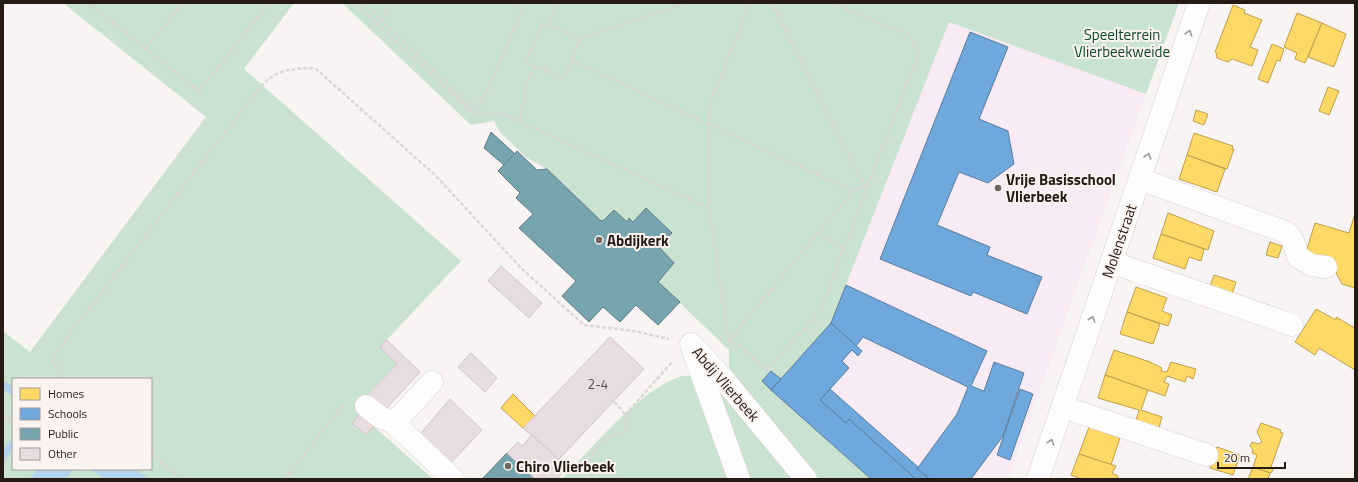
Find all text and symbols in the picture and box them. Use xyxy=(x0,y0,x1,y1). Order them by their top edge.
park label: Speelterrein Vlierbeekweide xyxy=(1074,23,1170,63)
one-way arrow xyxy=(1185,30,1193,37)
one-way arrow xyxy=(1143,153,1151,160)
place label: Vrije Basisschool Vlierbeek xyxy=(1006,168,1116,208)
marker: Vrije Basisschool Vlierbeek xyxy=(993,183,1003,193)
street label: Molenstraat xyxy=(1096,200,1143,281)
place label: Abdijkerk xyxy=(607,229,669,252)
marker: Abdijkerk xyxy=(594,235,604,245)
one-way arrow xyxy=(1088,315,1096,322)
street label: Abdij Vlierbeek xyxy=(687,341,765,427)
house number: 2-4 xyxy=(588,374,608,394)
legend xyxy=(12,378,152,470)
text: Homes xyxy=(48,384,84,403)
text: Schools xyxy=(48,404,88,423)
text: Public xyxy=(48,424,78,443)
one-way arrow xyxy=(1046,439,1055,446)
text: Other xyxy=(48,444,77,463)
scale bar xyxy=(1218,444,1285,470)
text: 20 m xyxy=(1224,448,1250,467)
place label: Chiro Vlierbeek xyxy=(516,455,615,478)
marker: Chiro Vlierbeek xyxy=(503,461,513,471)

